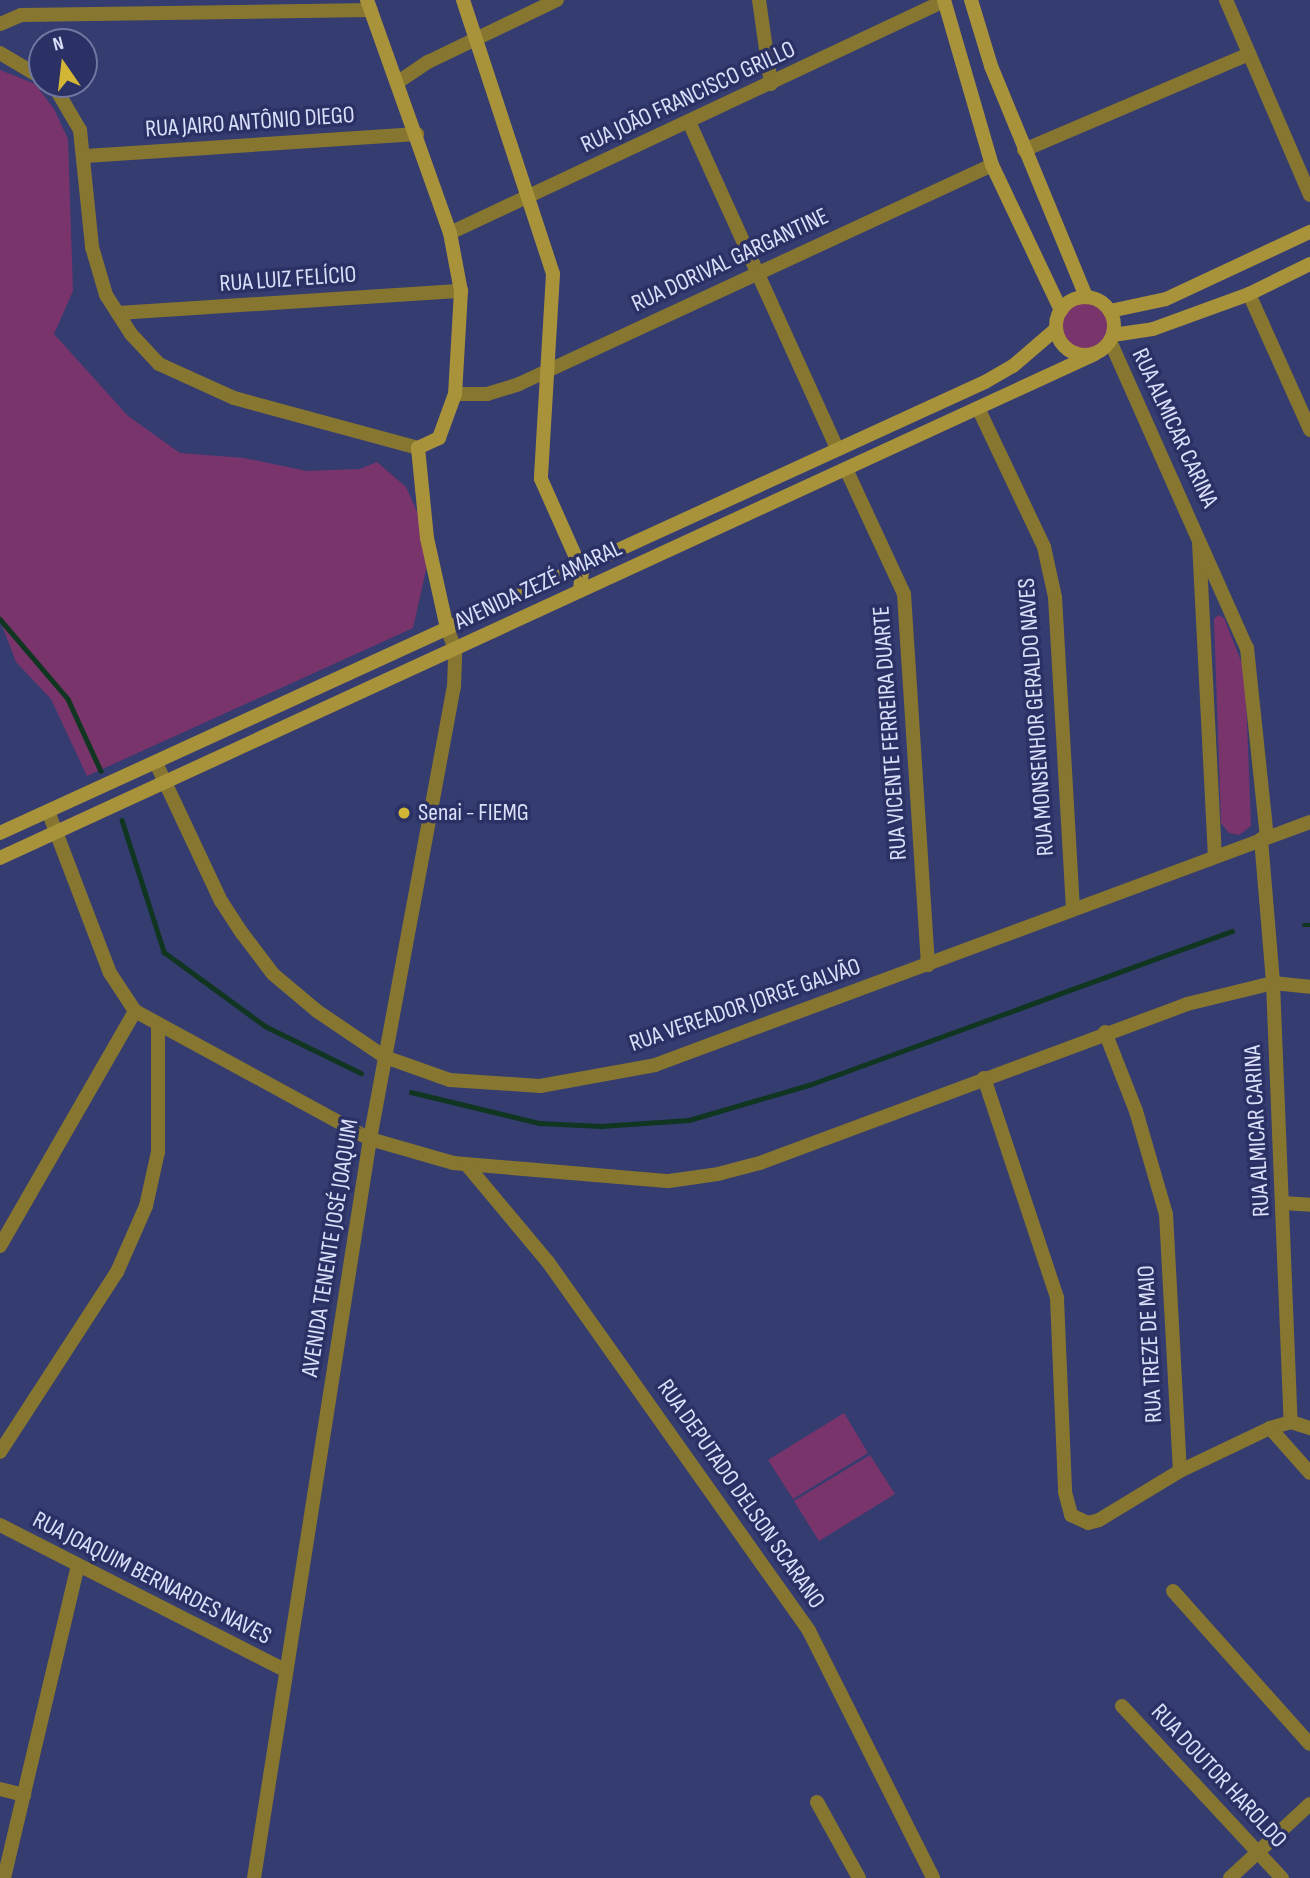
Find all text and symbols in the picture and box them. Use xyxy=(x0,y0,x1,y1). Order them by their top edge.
north arrow xyxy=(28,28,98,98)
text: N xyxy=(51,32,66,56)
street label: RUA JOÃO FRANCISCO GRILLO xyxy=(576,35,800,159)
street label: RUA JAIRO ANTÔNIO DIEGO xyxy=(144,100,356,144)
street label: RUA DORIVAL GARGANTINE xyxy=(627,202,833,318)
street label: RUA LUIZ FELÍCIO xyxy=(219,260,357,298)
street label: RUA ALMICAR CARINA xyxy=(1126,344,1224,512)
street label: AVENIDA ZEZÉ AMARAL xyxy=(450,534,626,636)
street label: RUA MONSENHOR GERALDO NAVES xyxy=(1012,577,1060,857)
street label: RUA VICENTE FERREIRA DUARTE xyxy=(867,605,913,861)
place label: Senai - FIEMG xyxy=(418,799,529,827)
marker: Senai - FIEMG xyxy=(396,805,412,821)
street label: RUA VEREADOR JORGE GALVÃO xyxy=(626,952,864,1058)
street label: RUA ALMICAR CARINA xyxy=(1238,1044,1276,1218)
street label: AVENIDA TENENTE JOSÉ JOAQUIM xyxy=(295,1117,365,1379)
street label: RUA TREZE DE MAIO xyxy=(1131,1264,1169,1424)
street label: RUA DEPUTADO DELSON SCARANO xyxy=(651,1374,831,1614)
street label: RUA JOAQUIM BERNARDES NAVES xyxy=(28,1505,276,1651)
street label: RUA DOUTOR HAROLDO xyxy=(1145,1698,1293,1854)

